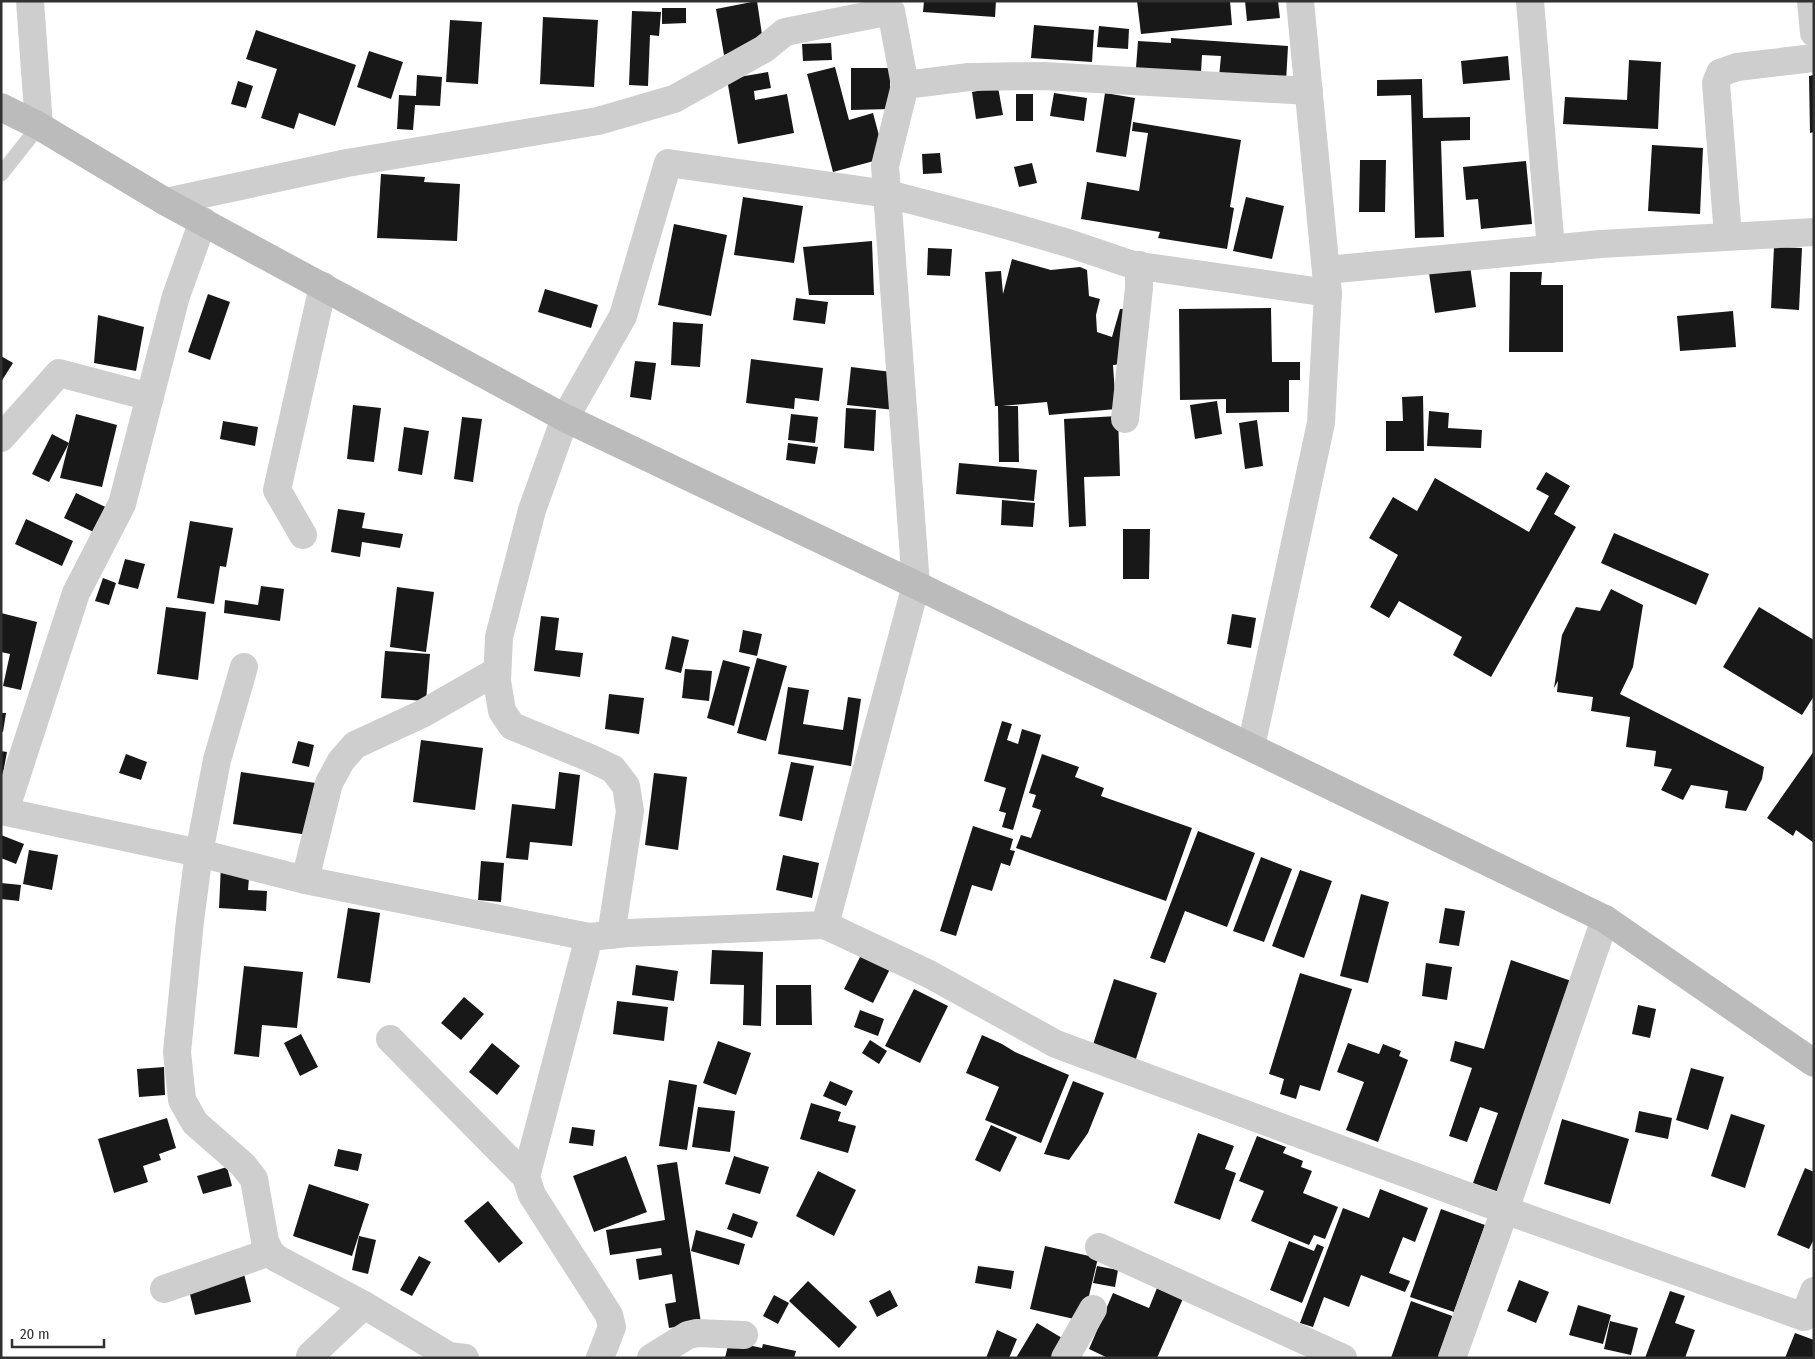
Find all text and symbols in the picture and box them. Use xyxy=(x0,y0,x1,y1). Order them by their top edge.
scale bar xyxy=(12,1316,105,1348)
text: 20 m xyxy=(20,1325,50,1343)

